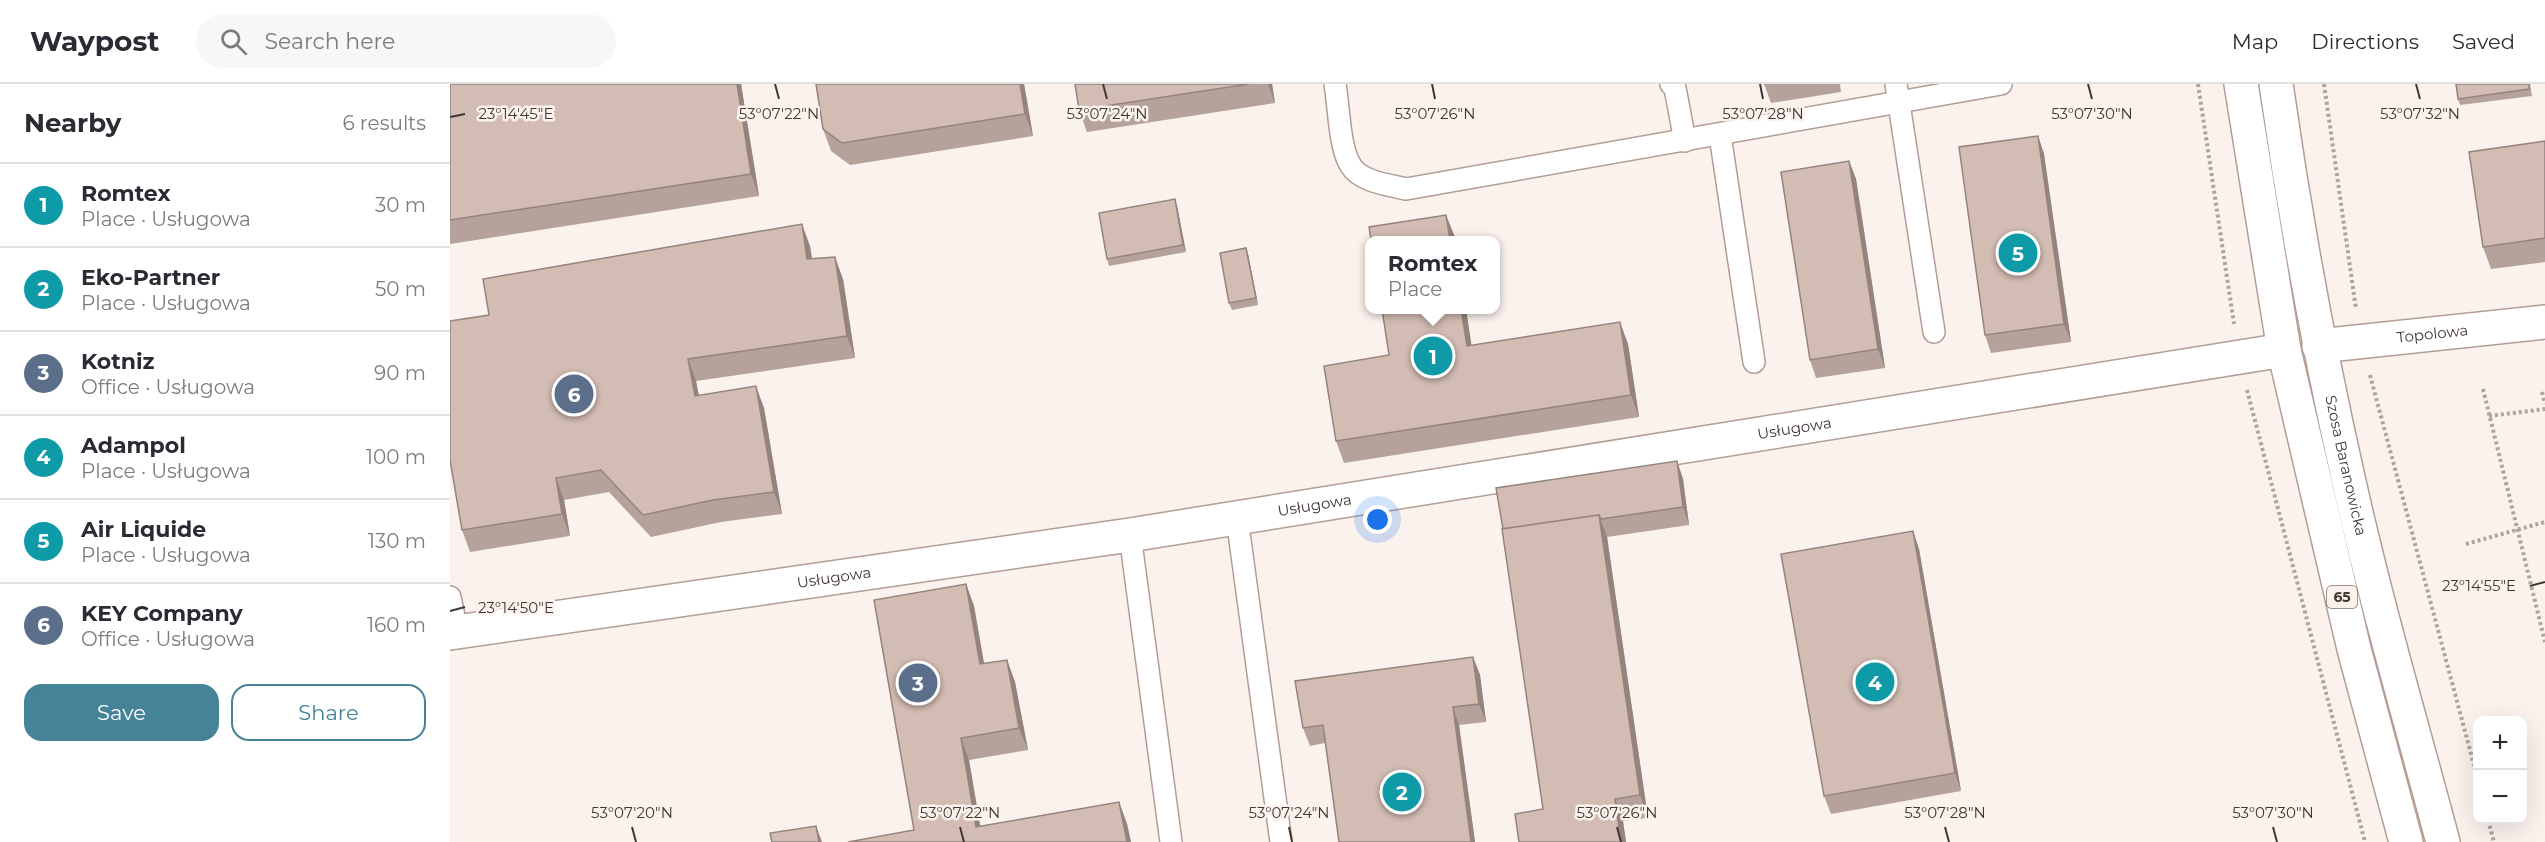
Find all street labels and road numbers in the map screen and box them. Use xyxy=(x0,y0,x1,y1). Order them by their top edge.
street label: Topolowa xyxy=(2396,320,2469,347)
street label: Szosa Baranowicka xyxy=(2321,394,2371,538)
street label: Usługowa xyxy=(1756,413,1833,443)
street label: Usługowa xyxy=(1276,490,1353,520)
street label: Usługowa xyxy=(796,562,872,592)
road number: 65 xyxy=(2327,586,2357,608)

